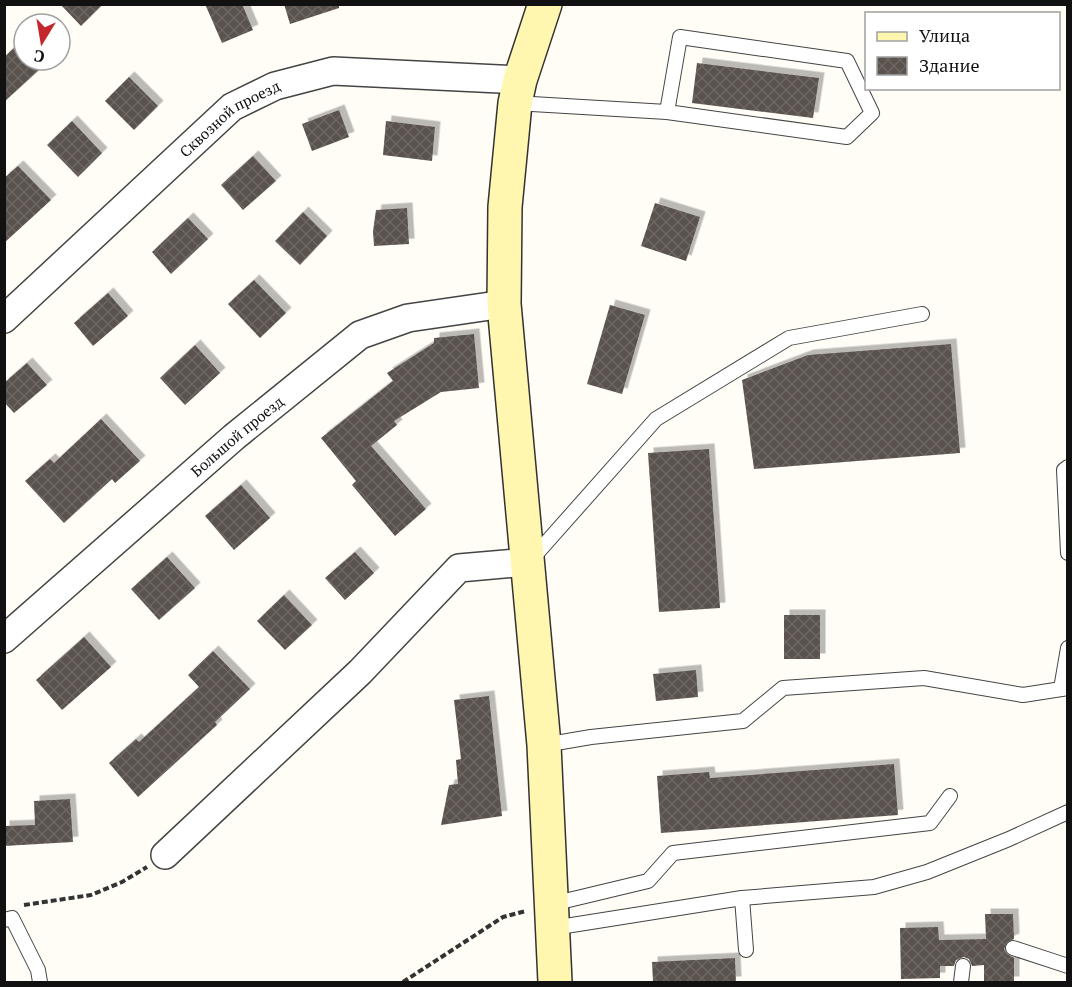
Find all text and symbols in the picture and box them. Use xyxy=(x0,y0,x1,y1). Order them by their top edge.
north arrow xyxy=(12,12,72,72)
legend xyxy=(865,12,1060,90)
text: Улица xyxy=(919,23,970,47)
text: С xyxy=(32,45,46,69)
text: Здание xyxy=(919,53,979,77)
street label: Сквозной проезд xyxy=(175,75,283,161)
street label: Большой проезд xyxy=(186,391,288,481)

